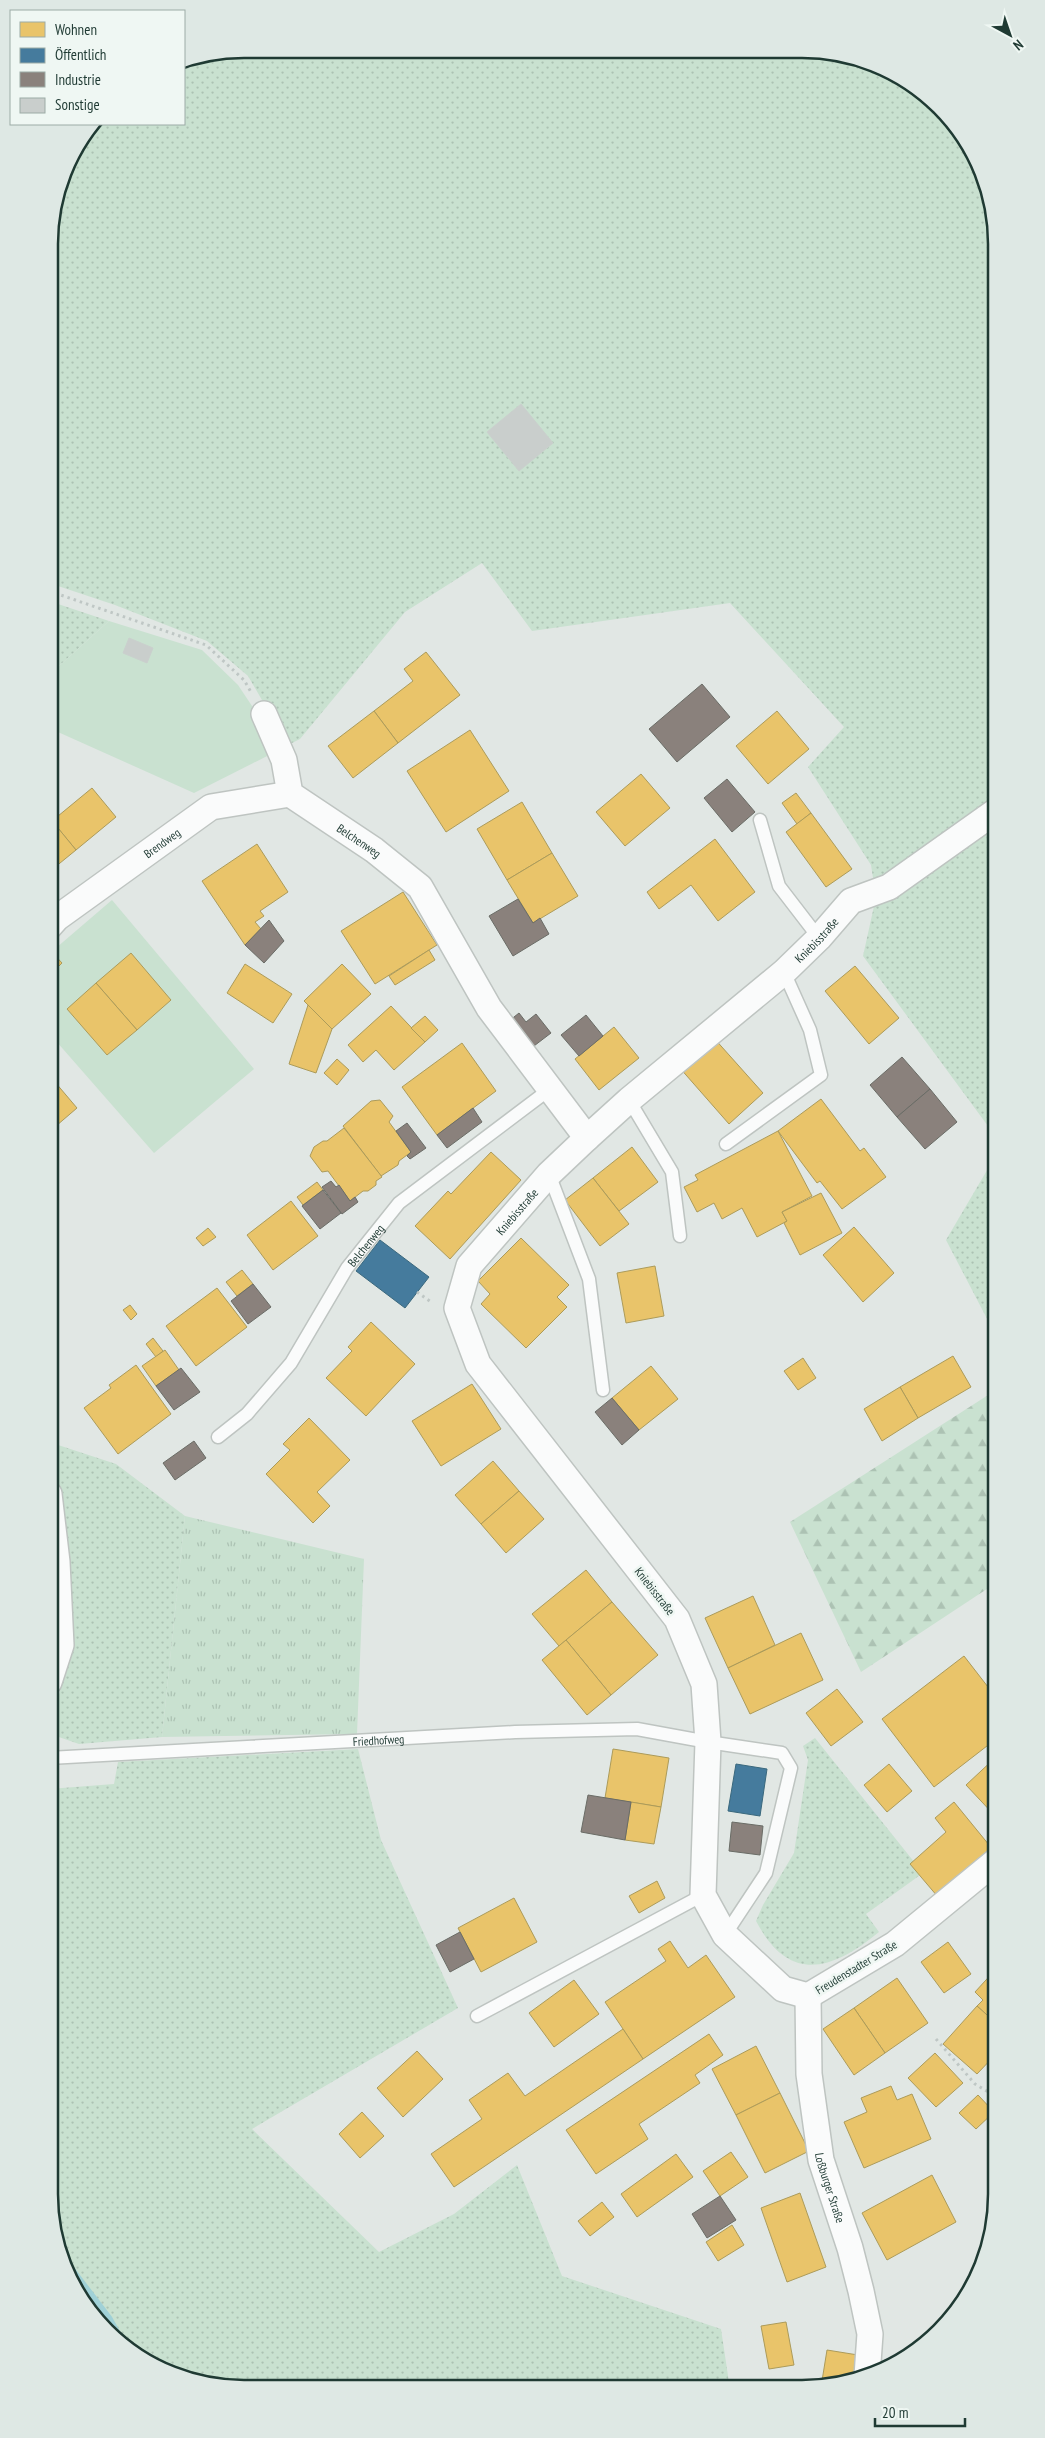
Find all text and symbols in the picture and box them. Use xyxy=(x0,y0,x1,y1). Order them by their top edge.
legend xyxy=(10,10,185,125)
north arrow xyxy=(985,10,1035,60)
text: Wohnen xyxy=(55,20,97,39)
text: N xyxy=(1010,36,1027,54)
text: Öffentlich xyxy=(55,45,106,64)
text: Industrie xyxy=(55,70,101,89)
text: Sonstige xyxy=(55,95,100,114)
street label: Belchenweg xyxy=(334,820,385,861)
street label: Brendweg xyxy=(140,824,183,861)
street label: Kniebisstraße xyxy=(791,914,841,965)
street label: Kniebisstraße xyxy=(492,1185,541,1238)
street label: Belchenweg xyxy=(344,1221,387,1269)
street label: Kniebisstraße xyxy=(632,1564,678,1618)
street label: Friedhofweg xyxy=(352,1731,405,1749)
street label: Freudenstadter Straße xyxy=(812,1937,900,1997)
street label: Loßburger Straße xyxy=(813,2152,849,2225)
scale bar xyxy=(875,2396,965,2428)
text: 20 m xyxy=(882,2403,908,2422)

